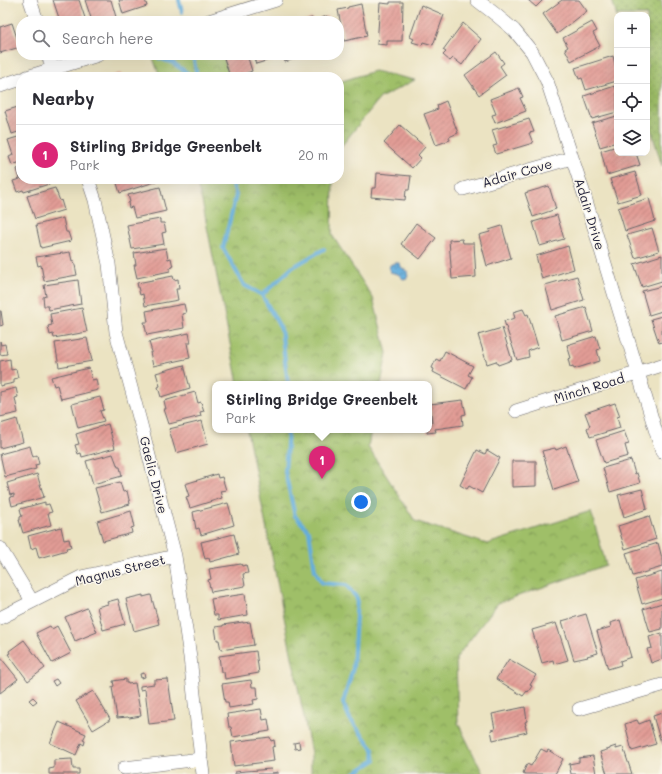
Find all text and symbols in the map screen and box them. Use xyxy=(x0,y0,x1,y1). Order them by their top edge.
map controls xyxy=(614,12,650,156)
button: + xyxy=(614,12,650,48)
search box xyxy=(16,16,344,60)
icon: search xyxy=(30,27,52,49)
text: Search here xyxy=(62,28,153,48)
button: − xyxy=(614,48,650,84)
button: locate xyxy=(614,84,650,120)
text: Nearby xyxy=(32,87,94,109)
button: layers xyxy=(614,120,650,156)
text: Stirling Bridge Greenbelt xyxy=(70,136,262,156)
text: 1 xyxy=(42,146,48,163)
text: 20 m xyxy=(298,146,328,163)
street label: Adair Cove xyxy=(480,154,554,191)
text: Park xyxy=(70,156,99,173)
street label: Adair Drive xyxy=(571,176,609,252)
street label: Minch Road xyxy=(551,369,626,406)
popup xyxy=(212,381,432,433)
text: Stirling Bridge Greenbelt xyxy=(226,389,418,409)
text: Park xyxy=(226,409,256,426)
street label: Gaelic Drive xyxy=(137,434,172,515)
pin: 1 xyxy=(309,446,335,479)
your location xyxy=(351,492,371,512)
street label: Magnus Street xyxy=(73,550,167,589)

